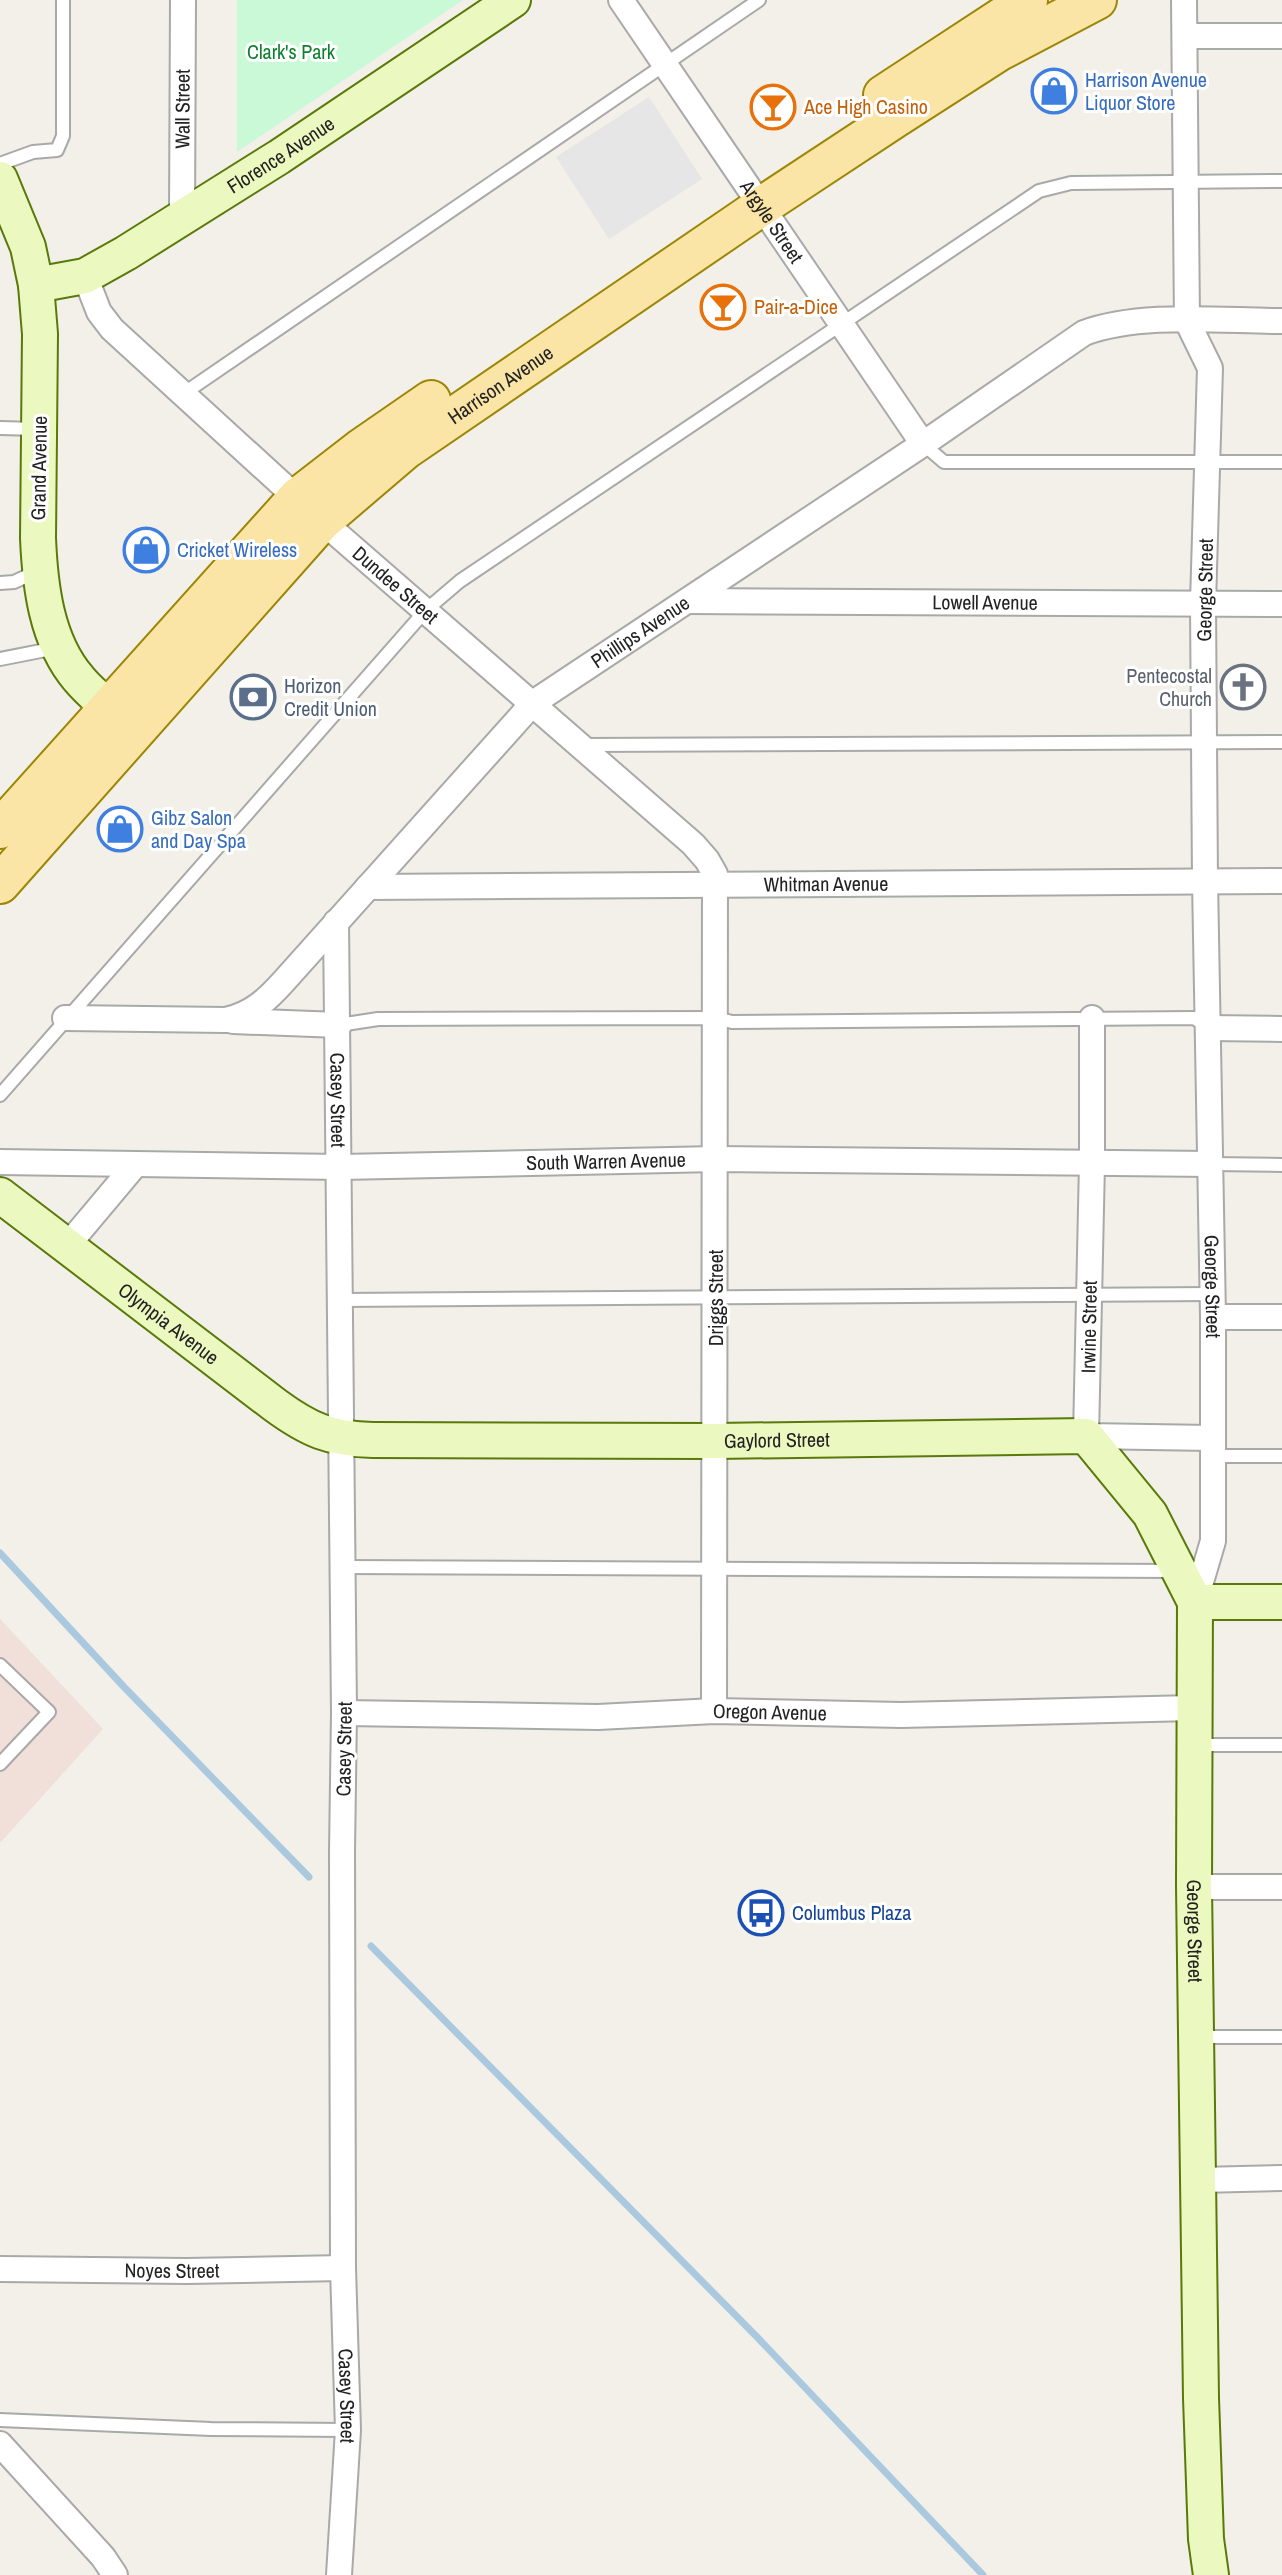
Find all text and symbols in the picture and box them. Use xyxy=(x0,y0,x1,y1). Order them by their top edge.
park label: Clark's Park xyxy=(247,38,336,65)
place label: Harrison Avenue Liquor Store xyxy=(1085,66,1207,116)
shop icon: Harrison Avenue Liquor Store xyxy=(1030,67,1078,115)
street label: Wall Street xyxy=(168,69,196,149)
bar icon: Ace High Casino xyxy=(749,83,797,131)
place label: Ace High Casino xyxy=(803,93,928,120)
street label: Florence Avenue xyxy=(222,110,339,199)
street label: Argyle Street xyxy=(734,174,810,268)
bar icon: Pair-a-Dice xyxy=(699,283,747,331)
place label: Pair-a-Dice xyxy=(754,293,838,320)
street label: Harrison Avenue xyxy=(442,339,558,430)
street label: Grand Avenue xyxy=(24,415,53,521)
shop icon: Cricket Wireless xyxy=(122,526,170,574)
place label: Cricket Wireless xyxy=(177,536,297,563)
street label: George Street xyxy=(1190,538,1219,642)
street label: Dundee Street xyxy=(347,540,445,630)
street label: Lowell Avenue xyxy=(932,588,1038,616)
street label: Phillips Avenue xyxy=(585,589,694,674)
place label: Pentecostal Church xyxy=(1126,662,1212,712)
church icon: Pentecostal Church xyxy=(1219,663,1267,711)
place label: Horizon Credit Union xyxy=(284,672,377,722)
bank icon: Horizon Credit Union xyxy=(229,673,277,721)
place label: Gibz Salon and Day Spa xyxy=(151,804,246,854)
shop icon: Gibz Salon and Day Spa xyxy=(96,805,144,853)
street label: Whitman Avenue xyxy=(764,870,888,897)
street label: Casey Street xyxy=(324,1052,352,1148)
street label: South Warren Avenue xyxy=(526,1146,686,1176)
street label: George Street xyxy=(1198,1235,1227,1338)
street label: Driggs Street xyxy=(702,1249,729,1346)
street label: Olympia Avenue xyxy=(113,1276,225,1370)
street label: Irwine Street xyxy=(1074,1280,1103,1374)
street label: Gaylord Street xyxy=(724,1425,830,1454)
street label: Oregon Avenue xyxy=(713,1697,827,1726)
street label: Casey Street xyxy=(329,1701,358,1797)
street label: George Street xyxy=(1181,1879,1209,1983)
bus stop icon: Columbus Plaza xyxy=(737,1889,785,1937)
place label: Columbus Plaza xyxy=(792,1899,911,1926)
street label: Noyes Street xyxy=(124,2256,220,2284)
street label: Casey Street xyxy=(332,2348,362,2445)

